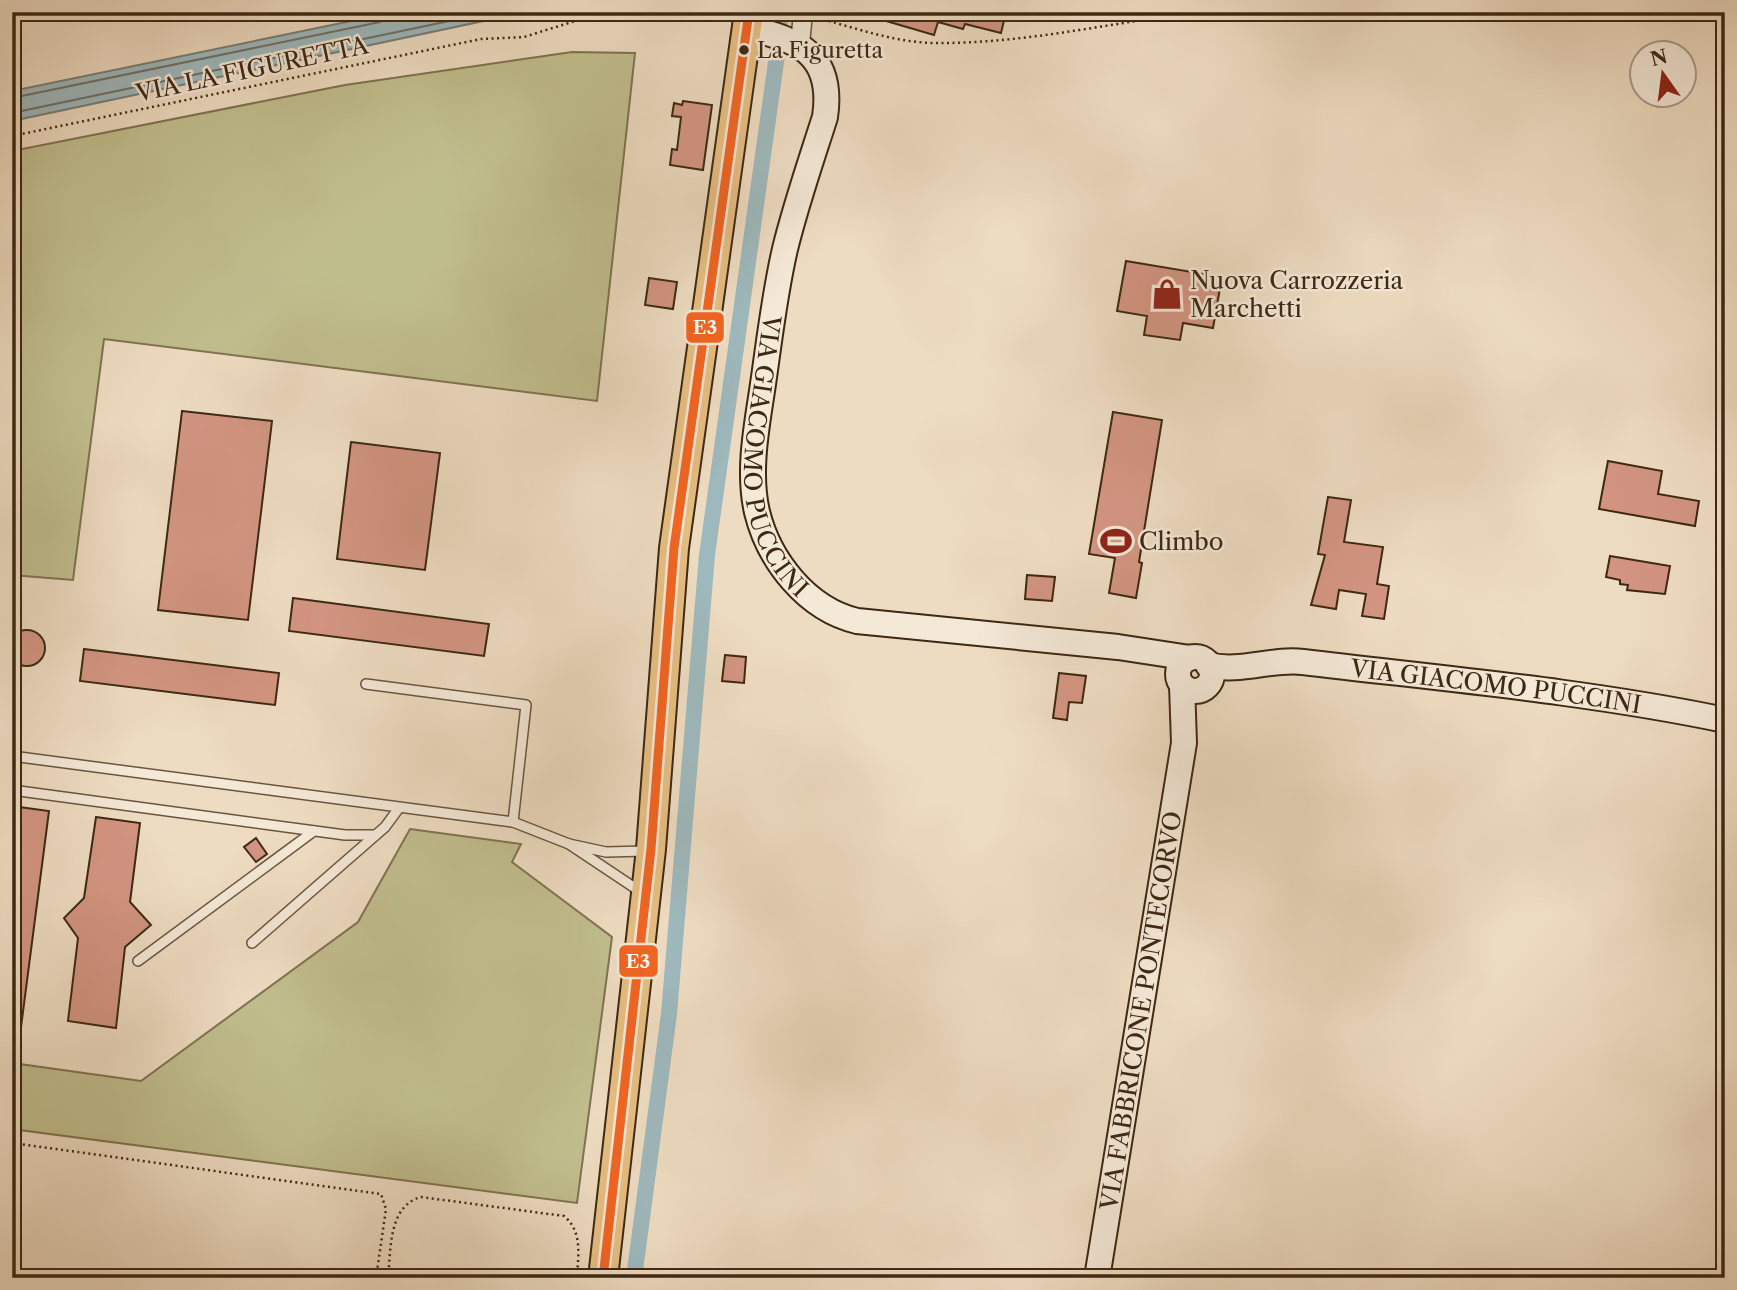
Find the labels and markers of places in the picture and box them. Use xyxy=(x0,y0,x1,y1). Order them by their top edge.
place label: La Figuretta xyxy=(757,37,884,64)
marker: La Figuretta xyxy=(737,43,751,57)
place label: Nuova Carrozzeria Marchetti xyxy=(1190,266,1404,323)
shop icon: Nuova Carrozzeria Marchetti xyxy=(1150,277,1184,311)
sports icon: Climbo xyxy=(1099,524,1133,558)
place label: Climbo xyxy=(1139,527,1223,556)

